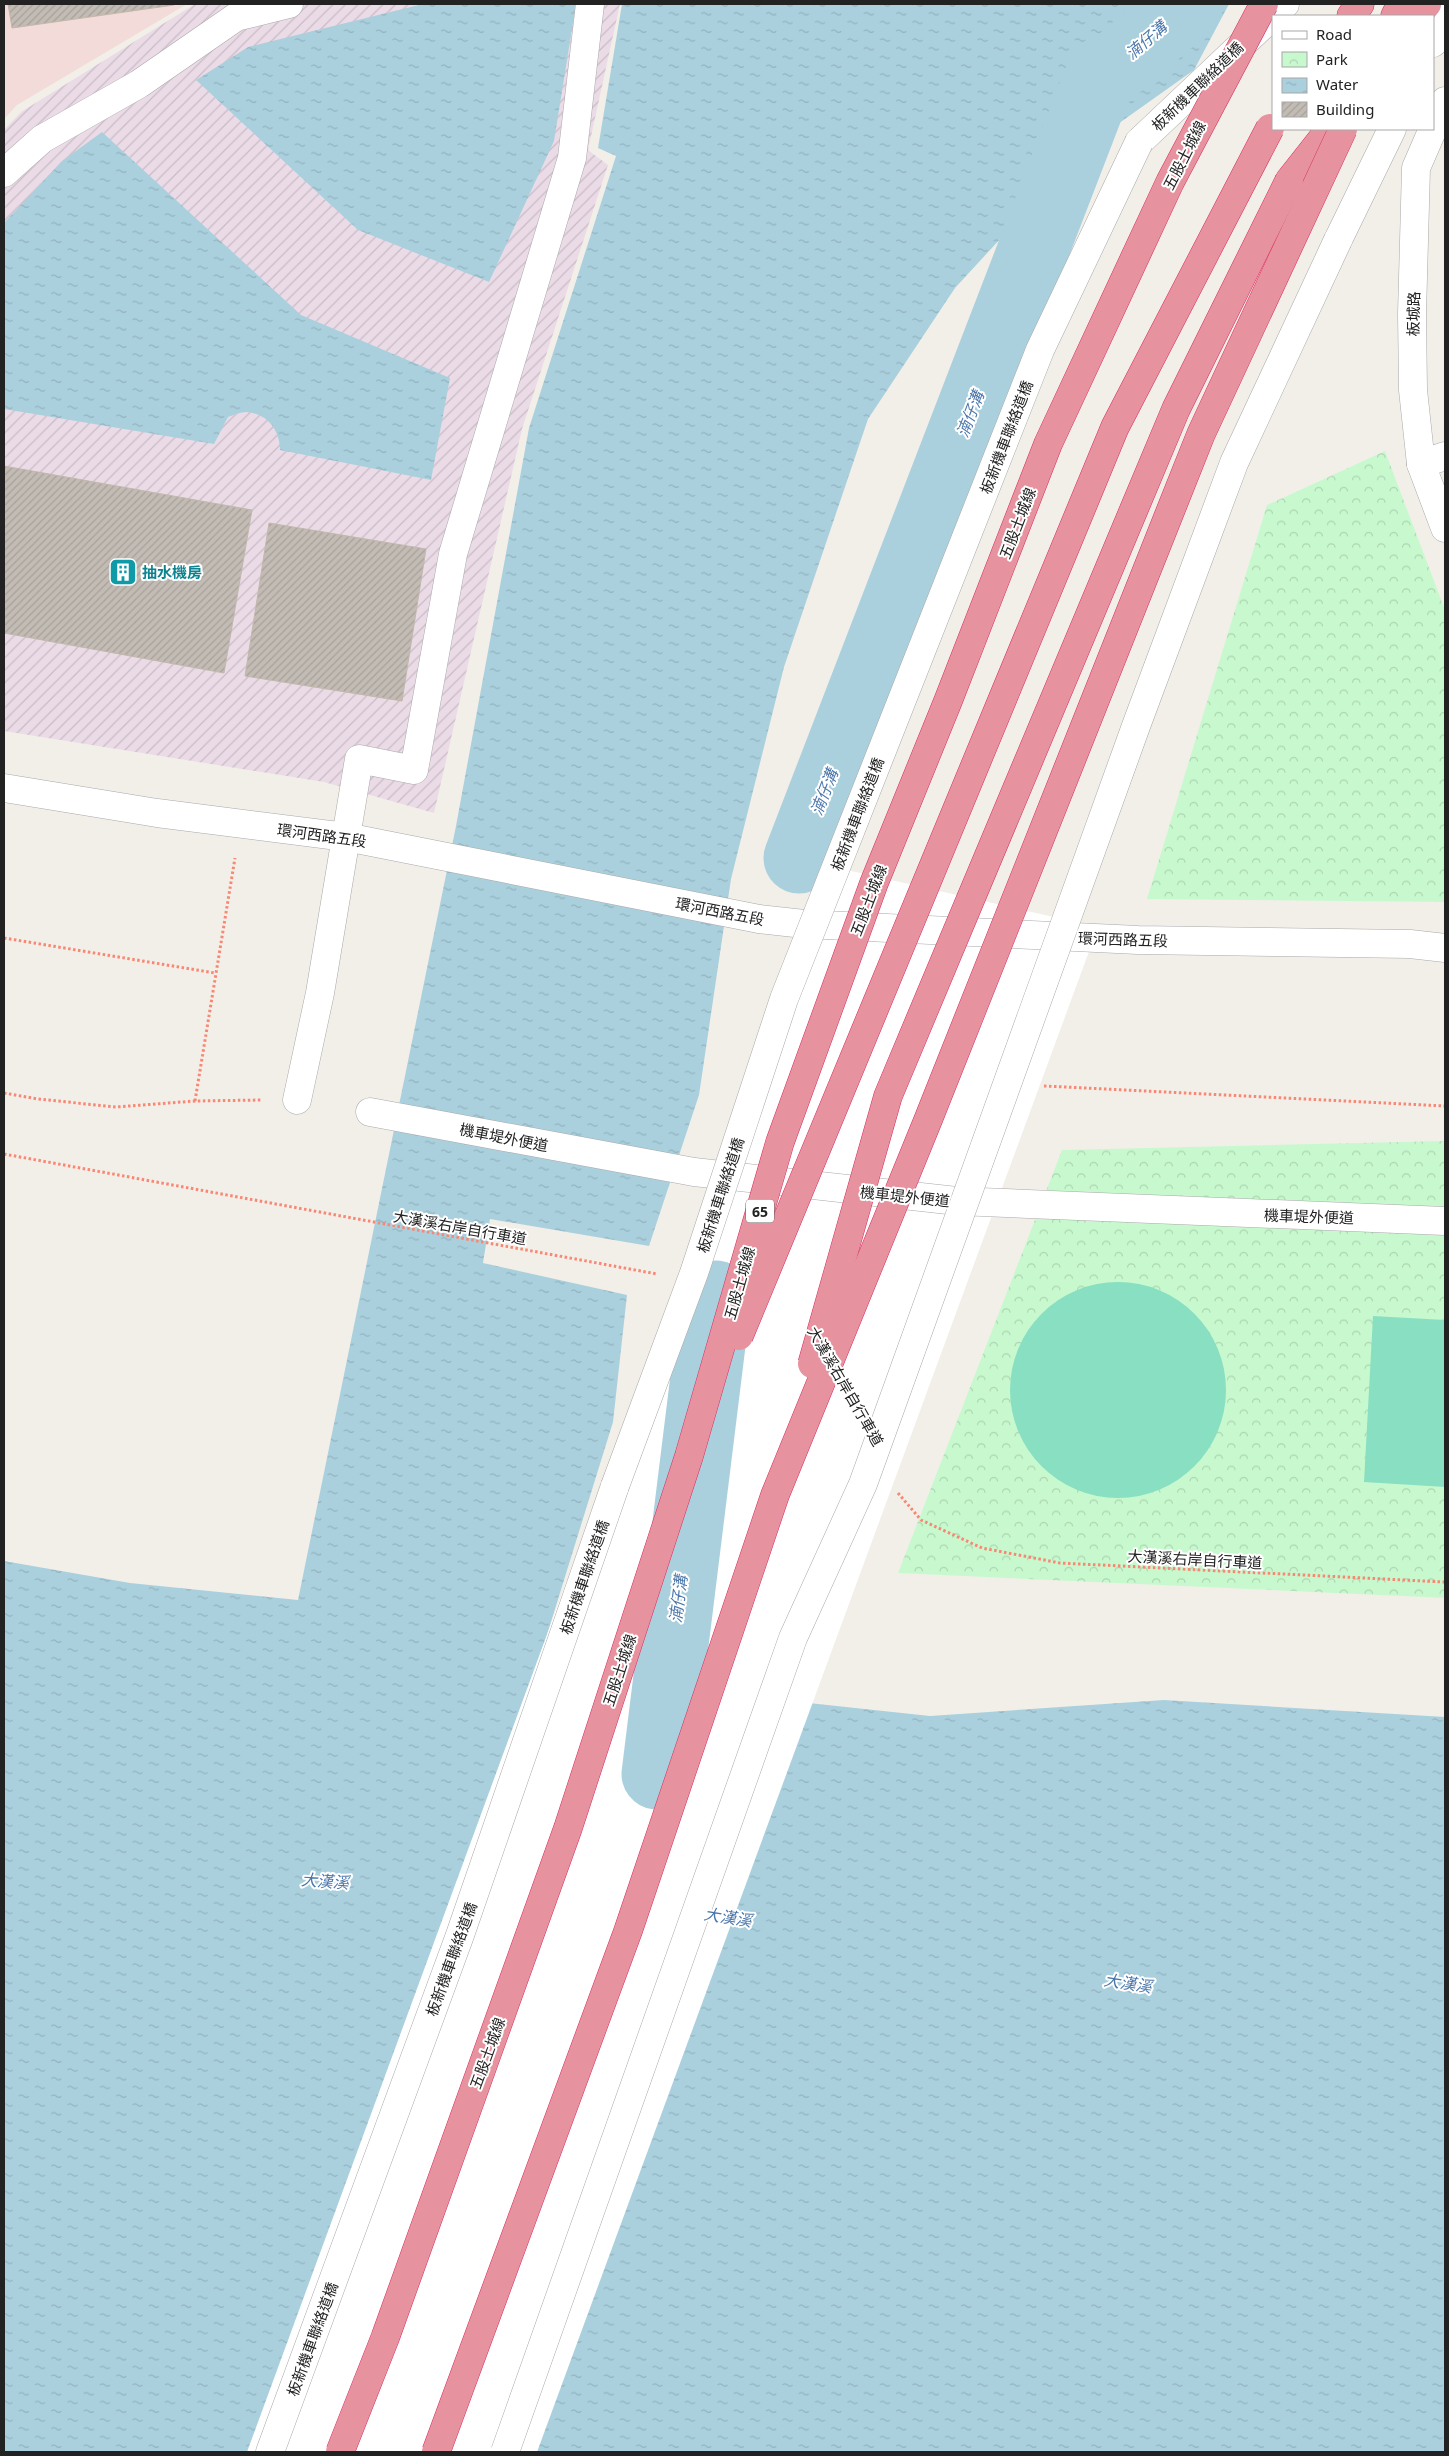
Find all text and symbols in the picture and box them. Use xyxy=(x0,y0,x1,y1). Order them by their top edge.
water label: 湳仔溝 xyxy=(1121,15,1173,64)
legend xyxy=(1272,15,1434,130)
text: Road xyxy=(1316,24,1352,44)
street label: 板新機車聯絡道橋 xyxy=(1147,37,1247,135)
text: Park xyxy=(1316,49,1348,69)
text: Water xyxy=(1316,74,1358,94)
text: Building xyxy=(1316,99,1374,119)
street label: 五股土城線 xyxy=(1158,117,1210,193)
street label: 板城路 xyxy=(1403,291,1423,337)
street label: 板新機車聯絡道橋 xyxy=(975,377,1037,497)
water label: 湳仔溝 xyxy=(951,386,990,440)
street label: 五股土城線 xyxy=(994,484,1040,562)
building icon: 抽水機房 xyxy=(108,557,138,587)
place label: 抽水機房 xyxy=(142,562,202,582)
street label: 板新機車聯絡道橋 xyxy=(826,754,888,874)
water label: 湳仔溝 xyxy=(805,764,844,818)
street label: 環河西路五段 xyxy=(276,819,368,851)
street label: 五股土城線 xyxy=(845,861,891,939)
street label: 環河西路五段 xyxy=(674,893,766,929)
street label: 環河西路五段 xyxy=(1078,927,1168,951)
street label: 機車堤外便道 xyxy=(458,1119,550,1155)
street label: 板新機車聯絡道橋 xyxy=(692,1135,748,1255)
street label: 機車堤外便道 xyxy=(859,1181,951,1211)
road number: 65 xyxy=(746,1200,774,1222)
street label: 機車堤外便道 xyxy=(1264,1204,1354,1228)
street label: 大漢溪右岸自行車道 xyxy=(392,1205,528,1249)
street label: 五股土城線 xyxy=(719,1244,759,1322)
street label: 大漢溪右岸自行車道 xyxy=(804,1323,888,1449)
street label: 板新機車聯絡道橋 xyxy=(555,1517,613,1637)
street label: 大漢溪右岸自行車道 xyxy=(1127,1545,1263,1573)
water label: 湳仔溝 xyxy=(664,1572,692,1624)
street label: 五股土城線 xyxy=(598,1631,640,1709)
water label: 大漢溪 xyxy=(300,1868,352,1894)
street label: 板新機車聯絡道橋 xyxy=(421,1899,481,2019)
water label: 大漢溪 xyxy=(703,1902,755,1932)
water label: 大漢溪 xyxy=(1103,1968,1155,1998)
street label: 五股土城線 xyxy=(465,2014,509,2092)
street label: 板新機車聯絡道橋 xyxy=(282,2279,342,2399)

